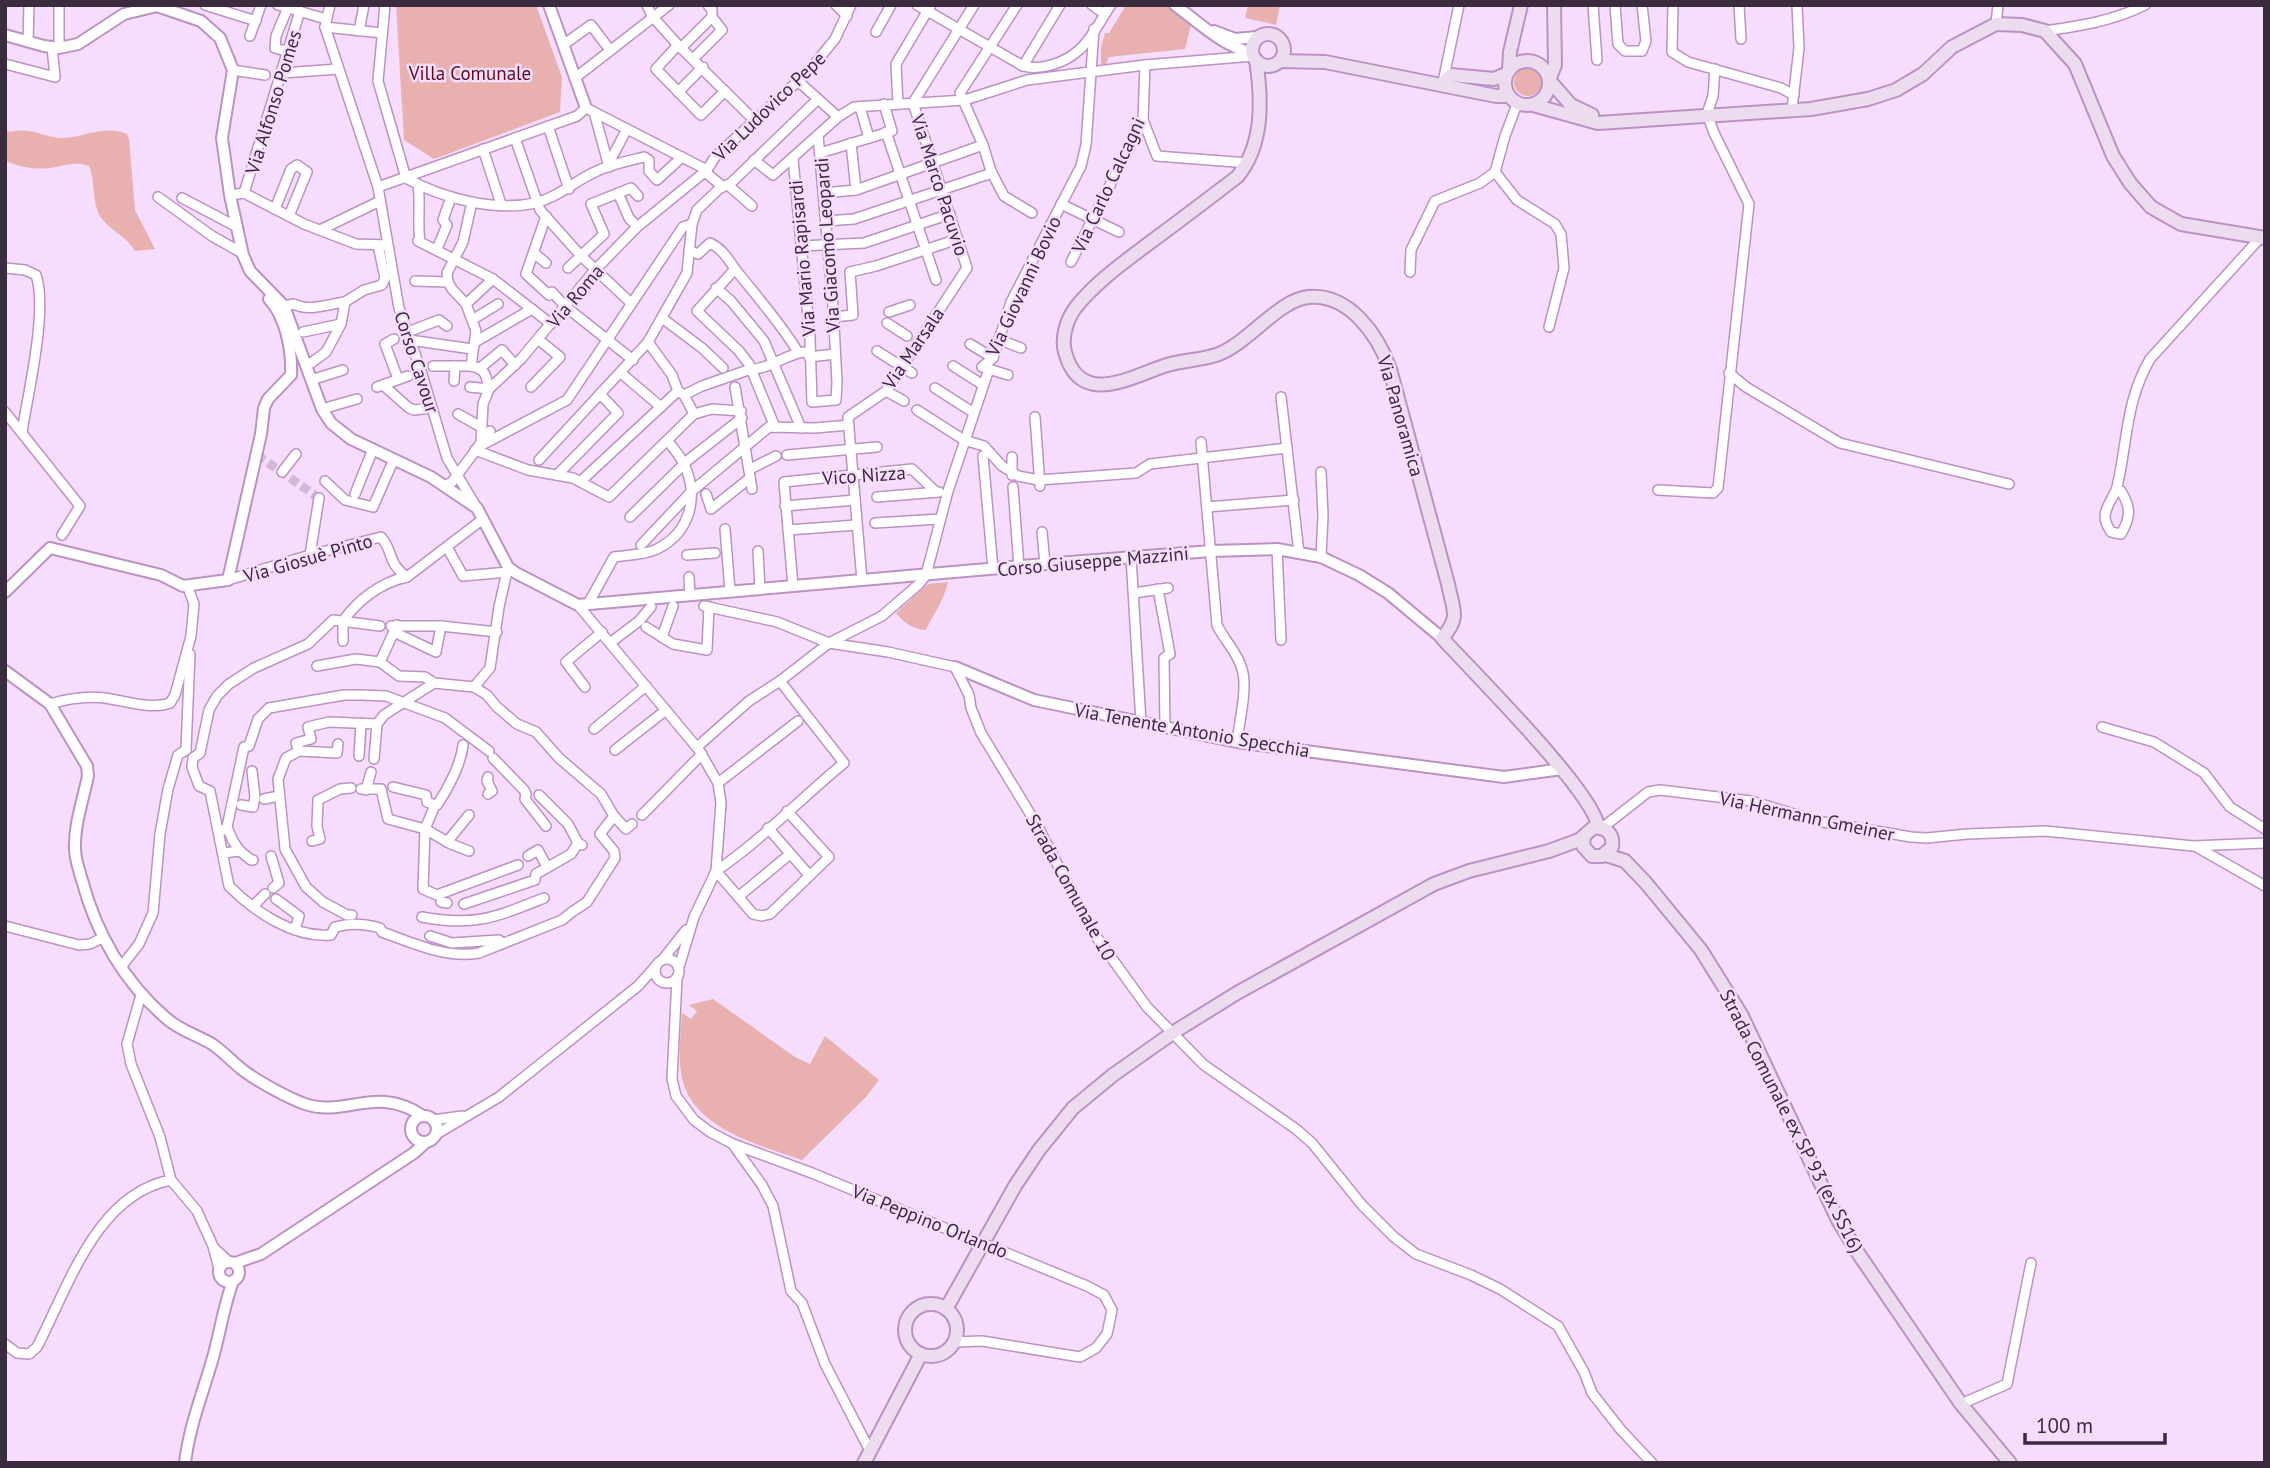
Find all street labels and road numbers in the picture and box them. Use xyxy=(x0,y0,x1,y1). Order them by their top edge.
street label: Via Alfonso Pomes xyxy=(239,27,306,178)
street label: Via Ludovico Pepe xyxy=(707,46,830,167)
street label: Via Marco Pacuvio xyxy=(906,110,974,259)
street label: Via Carlo Calcagni xyxy=(1066,113,1150,257)
street label: Via Giacomo Leopardi xyxy=(809,157,845,334)
street label: Via Mario Rapisardi xyxy=(783,179,821,338)
street label: Via Giovanni Bovio xyxy=(980,212,1066,361)
street label: Via Roma xyxy=(541,259,609,334)
street label: Via Marsala xyxy=(876,302,949,394)
street label: Corso Cavour xyxy=(389,308,445,417)
street label: Via Panoramica xyxy=(1372,352,1430,479)
street label: Vico Nizza xyxy=(820,460,907,490)
street label: Via Giosuè Pinto xyxy=(240,528,375,588)
street label: Corso Giuseppe Mazzini xyxy=(996,541,1190,581)
street label: Via Tenente Antonio Specchia xyxy=(1072,697,1311,763)
street label: Via Hermann Gmeiner xyxy=(1716,786,1897,846)
street label: Strada Comunale 10 xyxy=(1021,809,1121,965)
street label: Strada Comunale ex SP 93 (ex SS16) xyxy=(1715,985,1869,1257)
street label: Via Peppino Orlando xyxy=(847,1178,1012,1263)

